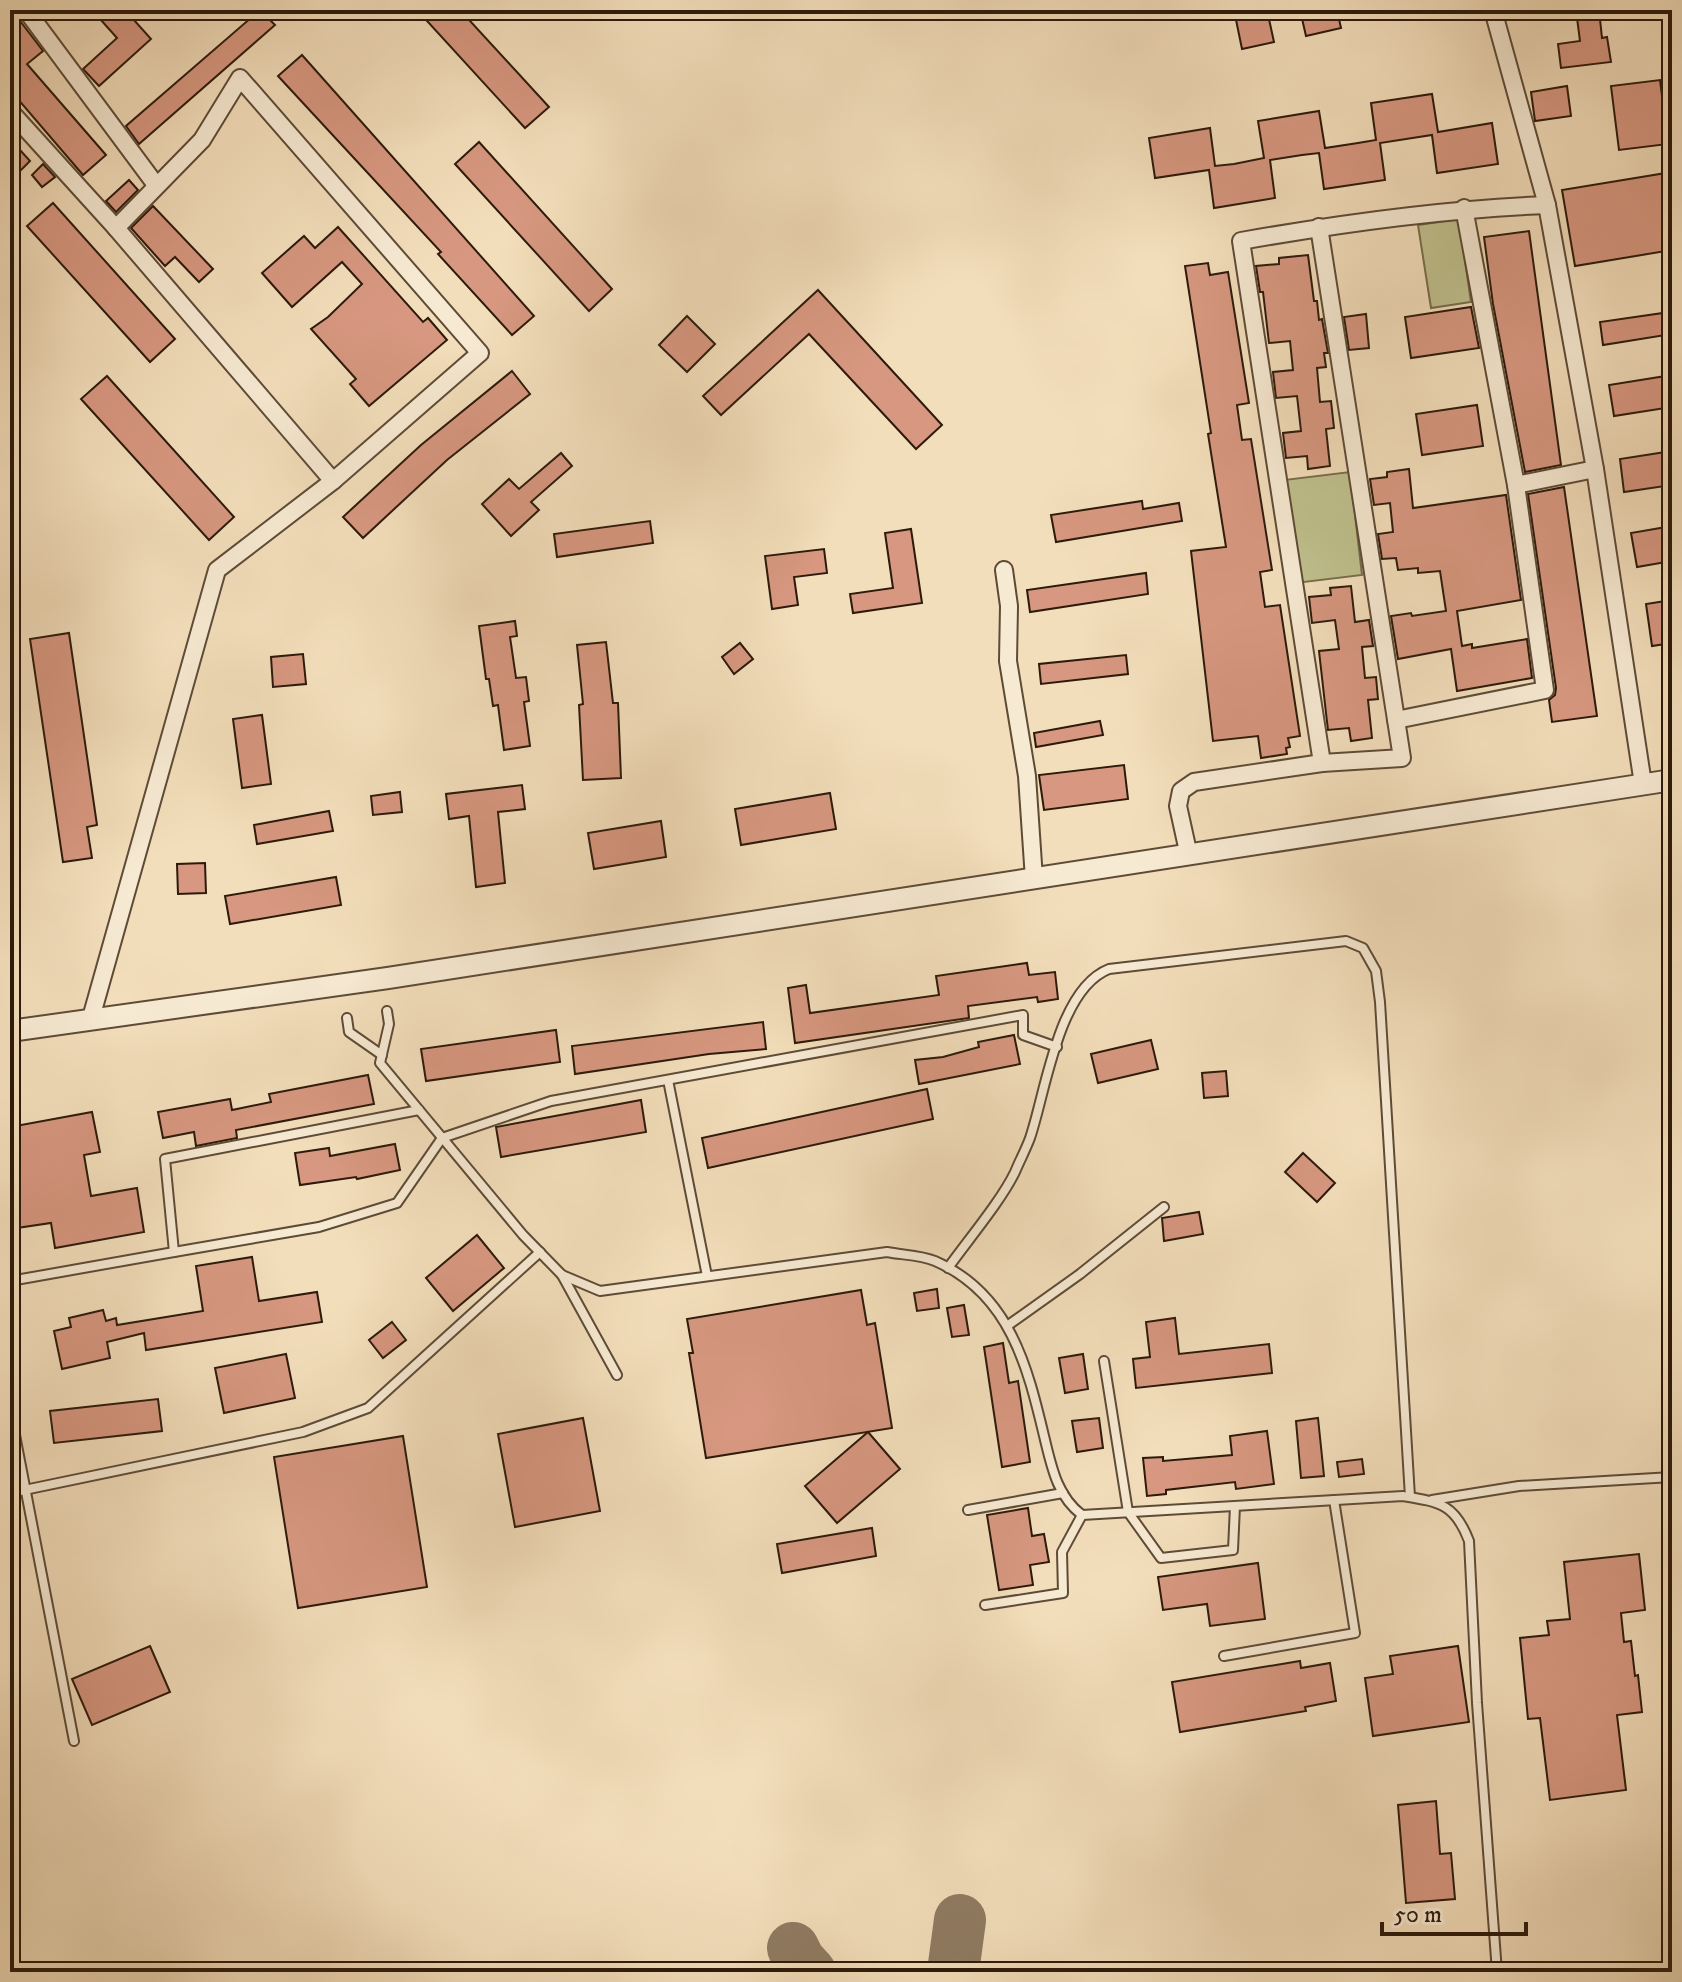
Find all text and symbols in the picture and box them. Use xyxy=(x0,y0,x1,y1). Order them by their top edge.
scale bar xyxy=(1382,1886,1526,1936)
text: 50 m xyxy=(1394,1900,1442,1930)

